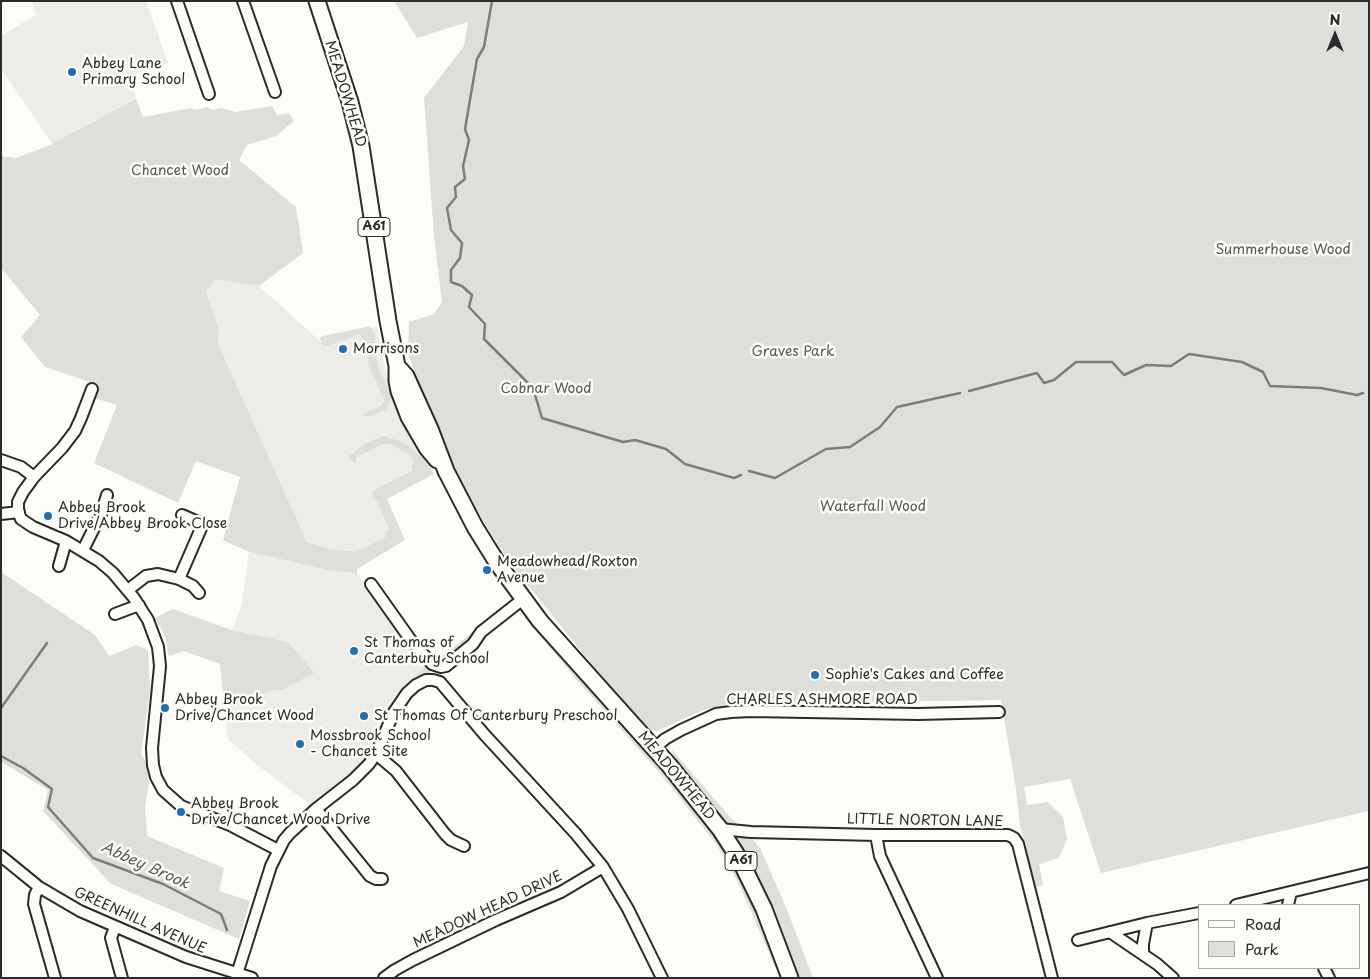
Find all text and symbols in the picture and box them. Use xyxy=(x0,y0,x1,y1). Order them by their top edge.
text: N xyxy=(1329,9,1341,30)
north arrow xyxy=(1310,10,1360,60)
street label: MEADOWHEAD xyxy=(321,39,369,149)
place label: Abbey Lane Primary School xyxy=(82,56,185,88)
marker: Abbey Lane Primary School xyxy=(66,66,78,78)
park label: Chancet Wood xyxy=(131,163,229,179)
road number: A61 xyxy=(358,218,390,236)
park label: Summerhouse Wood xyxy=(1215,242,1351,258)
place label: Morrisons xyxy=(353,341,419,357)
marker: Morrisons xyxy=(337,343,349,355)
park label: Graves Park xyxy=(752,344,834,360)
park label: Cobnar Wood xyxy=(500,381,592,397)
park label: Waterfall Wood xyxy=(820,499,926,515)
place label: Abbey Brook Drive/Abbey Brook Close xyxy=(58,500,227,532)
marker: Abbey Brook Drive/Abbey Brook Close xyxy=(42,510,54,522)
place label: Meadowhead/Roxton Avenue xyxy=(497,554,638,586)
marker: Meadowhead/Roxton Avenue xyxy=(481,564,493,576)
place label: St Thomas of Canterbury School xyxy=(364,635,489,668)
marker: St Thomas of Canterbury School xyxy=(348,645,360,657)
place label: Sophie's Cakes and Coffee xyxy=(825,667,1004,683)
marker: Sophie's Cakes and Coffee xyxy=(809,669,821,681)
place label: Abbey Brook Drive/Chancet Wood xyxy=(175,692,314,724)
street label: CHARLES ASHMORE ROAD xyxy=(726,692,918,708)
marker: Abbey Brook Drive/Chancet Wood xyxy=(159,702,171,714)
place label: St Thomas Of Canterbury Preschool xyxy=(374,708,617,724)
marker: St Thomas Of Canterbury Preschool xyxy=(358,710,370,722)
place label: Mossbrook School - Chancet Site xyxy=(310,728,431,760)
street label: MEADOWHEAD xyxy=(634,728,718,824)
marker: Mossbrook School - Chancet Site xyxy=(294,738,306,750)
place label: Abbey Brook Drive/Chancet Wood Drive xyxy=(191,796,371,829)
marker: Abbey Brook Drive/Chancet Wood Drive xyxy=(175,806,187,818)
street label: LITTLE NORTON LANE xyxy=(847,811,1003,831)
water label: Abbey Brook xyxy=(98,839,192,893)
road number: A61 xyxy=(725,851,757,870)
street label: MEADOW HEAD DRIVE xyxy=(411,868,565,952)
street label: GREENHILL AVENUE xyxy=(71,884,209,958)
legend xyxy=(1198,904,1360,969)
text: Road xyxy=(1245,912,1281,935)
text: Park xyxy=(1245,937,1279,960)

